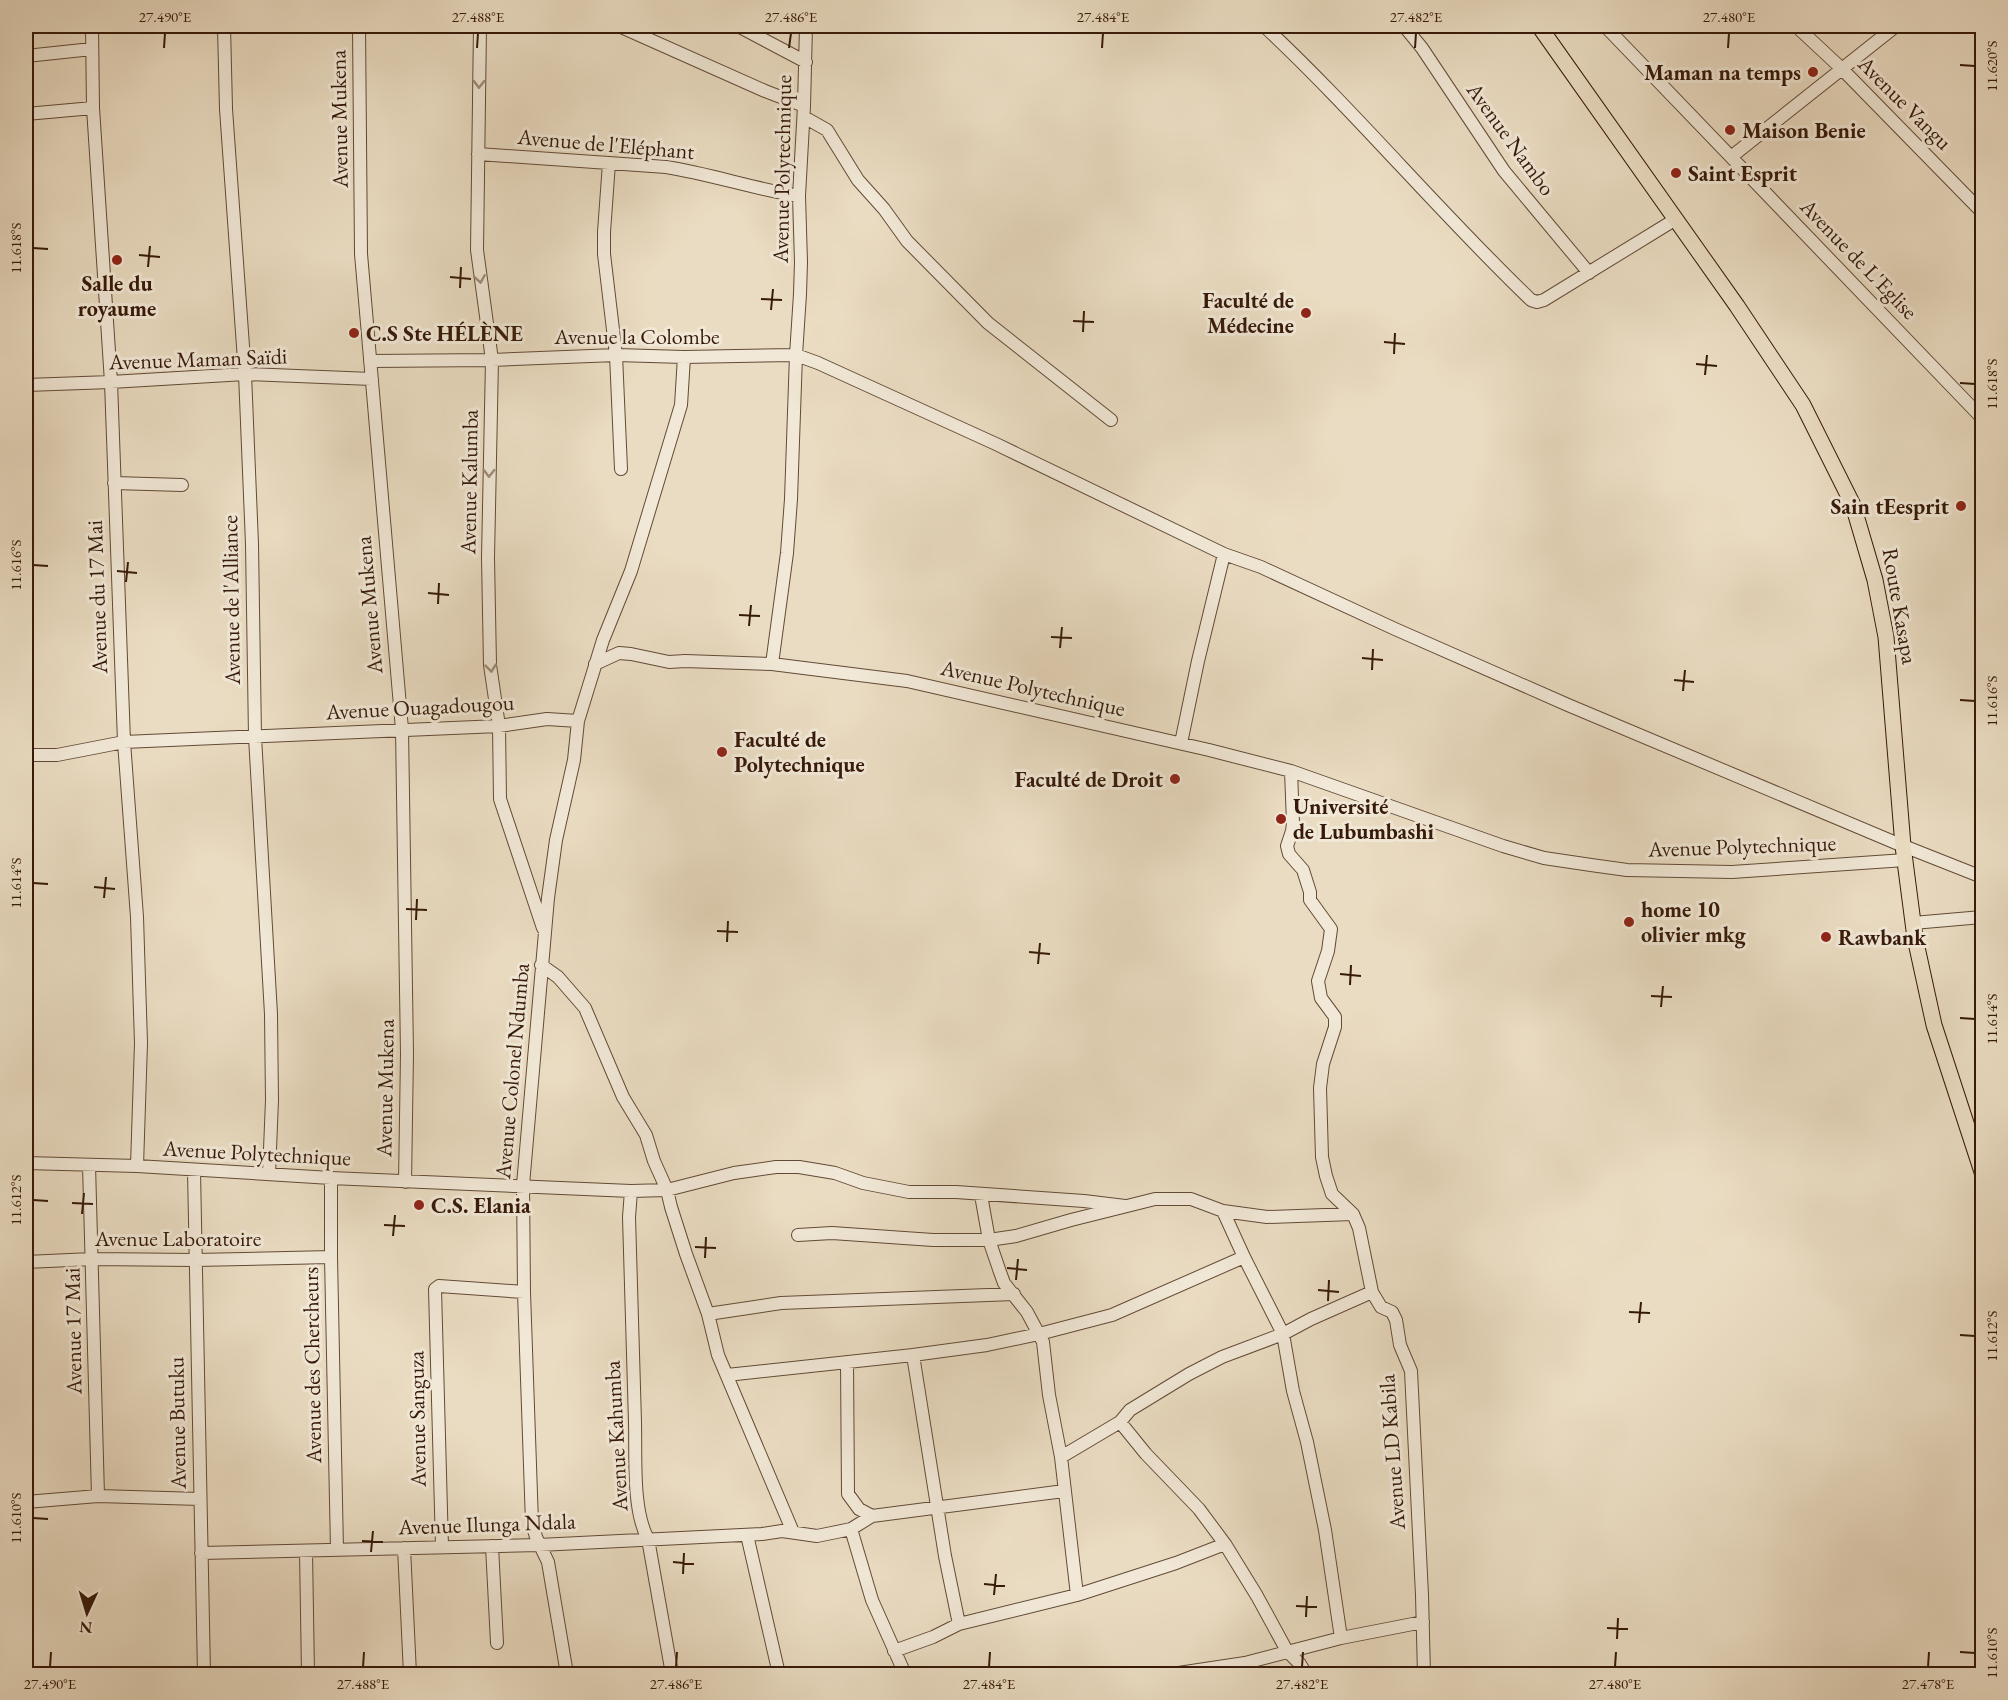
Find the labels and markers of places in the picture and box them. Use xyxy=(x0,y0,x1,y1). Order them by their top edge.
place label: Maman na temps xyxy=(1644,58,1801,87)
marker: Maman na temps xyxy=(1806,65,1820,79)
place label: Maison Benie xyxy=(1742,116,1866,145)
marker: Maison Benie xyxy=(1723,123,1737,137)
place label: Saint Esprit xyxy=(1688,159,1798,188)
marker: Saint Esprit xyxy=(1669,166,1683,180)
marker: Salle du royaume xyxy=(110,253,124,267)
place label: Salle du royaume xyxy=(78,269,156,323)
place label: Faculté de Médecine xyxy=(1202,286,1294,340)
marker: Faculté de Médecine xyxy=(1299,306,1313,320)
place label: C.S Ste HÉLÈNE xyxy=(366,319,523,348)
marker: C.S Ste HÉLÈNE xyxy=(347,326,361,340)
place label: Sain tEesprit xyxy=(1830,492,1950,521)
marker: Sain tEesprit xyxy=(1954,499,1968,513)
place label: Faculté de Polytechnique xyxy=(734,725,865,779)
marker: Faculté de Polytechnique xyxy=(715,745,729,759)
place label: Faculté de Droit xyxy=(1014,765,1164,794)
marker: Faculté de Droit xyxy=(1168,772,1182,786)
place label: Université de Lubumbashi xyxy=(1293,792,1434,846)
marker: Université de Lubumbashi xyxy=(1274,812,1288,826)
place label: home 10 olivier mkg xyxy=(1641,895,1747,949)
marker: home 10 olivier mkg xyxy=(1622,915,1636,929)
place label: Rawbank xyxy=(1838,923,1927,952)
marker: Rawbank xyxy=(1819,930,1833,944)
place label: C.S. Elania xyxy=(431,1191,531,1220)
marker: C.S. Elania xyxy=(412,1198,426,1212)

